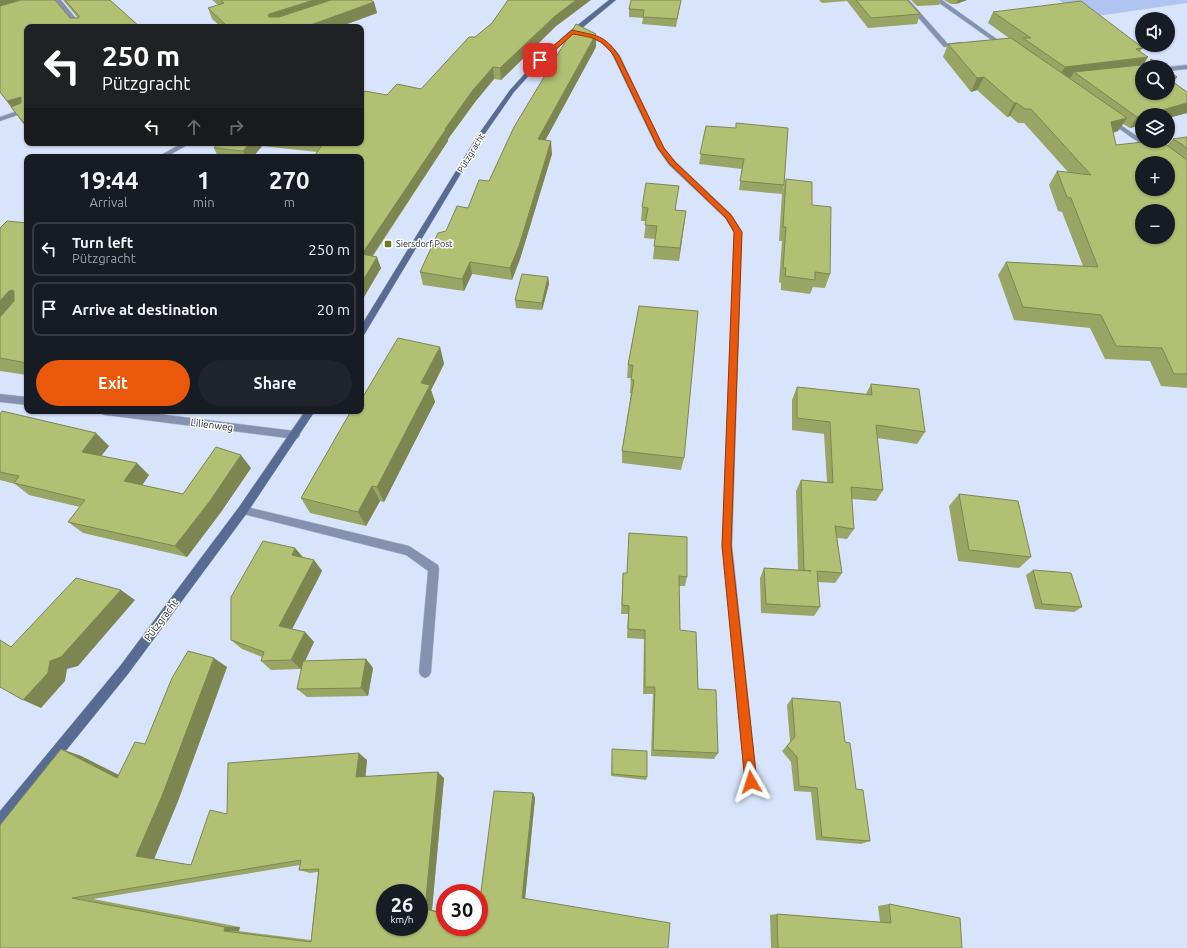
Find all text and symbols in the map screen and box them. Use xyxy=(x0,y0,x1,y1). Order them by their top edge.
map controls xyxy=(1135,12,1175,244)
button: sound xyxy=(1135,12,1175,52)
icon: left xyxy=(36,40,88,92)
text: 250 m xyxy=(102,40,180,71)
pin xyxy=(523,43,557,77)
icon: arrive xyxy=(529,49,551,71)
button: search xyxy=(1135,60,1175,100)
text: Pützgracht xyxy=(102,73,190,93)
button: layers xyxy=(1135,108,1175,148)
icon: left xyxy=(141,116,163,138)
icon: ahead xyxy=(183,116,205,138)
icon: right xyxy=(225,116,247,138)
street label: Pützgracht xyxy=(455,131,487,175)
button: + xyxy=(1135,156,1175,196)
text: 19:44 xyxy=(78,167,138,194)
text: 1 xyxy=(197,167,210,194)
text: 270 xyxy=(269,167,310,194)
text: Arrival xyxy=(89,195,127,209)
text: min xyxy=(193,195,215,209)
text: m xyxy=(284,195,295,209)
button: − xyxy=(1135,204,1175,244)
text: Turn left xyxy=(72,234,133,251)
icon: left xyxy=(38,238,60,260)
marker: Siersdorf Post xyxy=(383,239,393,249)
place label: Siersdorf Post xyxy=(396,239,453,249)
text: 250 m xyxy=(308,241,350,258)
text: Pützgracht xyxy=(72,251,136,265)
icon: arrive xyxy=(38,298,60,320)
text: Arrive at destination xyxy=(72,301,218,318)
text: 20 m xyxy=(317,301,350,318)
button: Exit xyxy=(36,360,190,406)
button: Share xyxy=(198,360,352,406)
street label: Lilienweg xyxy=(190,417,234,433)
street label: Pützgracht xyxy=(142,597,180,643)
position arrow xyxy=(730,761,772,803)
speed limit sign: 30 xyxy=(436,884,488,936)
text: 26 xyxy=(391,893,413,916)
text: km/h xyxy=(390,914,414,925)

